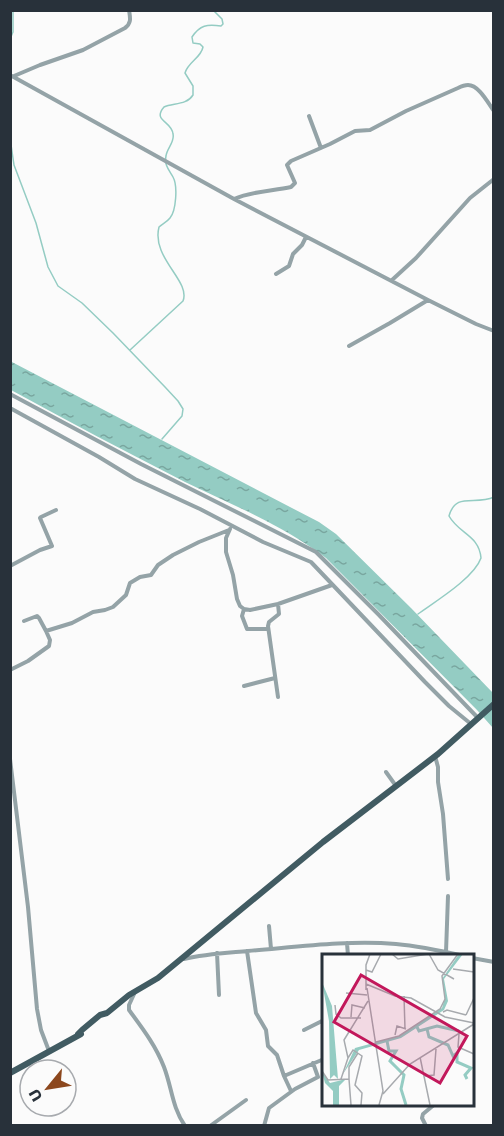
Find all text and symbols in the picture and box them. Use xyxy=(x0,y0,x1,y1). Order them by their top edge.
inset map xyxy=(322,954,474,1106)
north arrow xyxy=(18,1058,78,1118)
text: U xyxy=(24,1086,47,1105)

